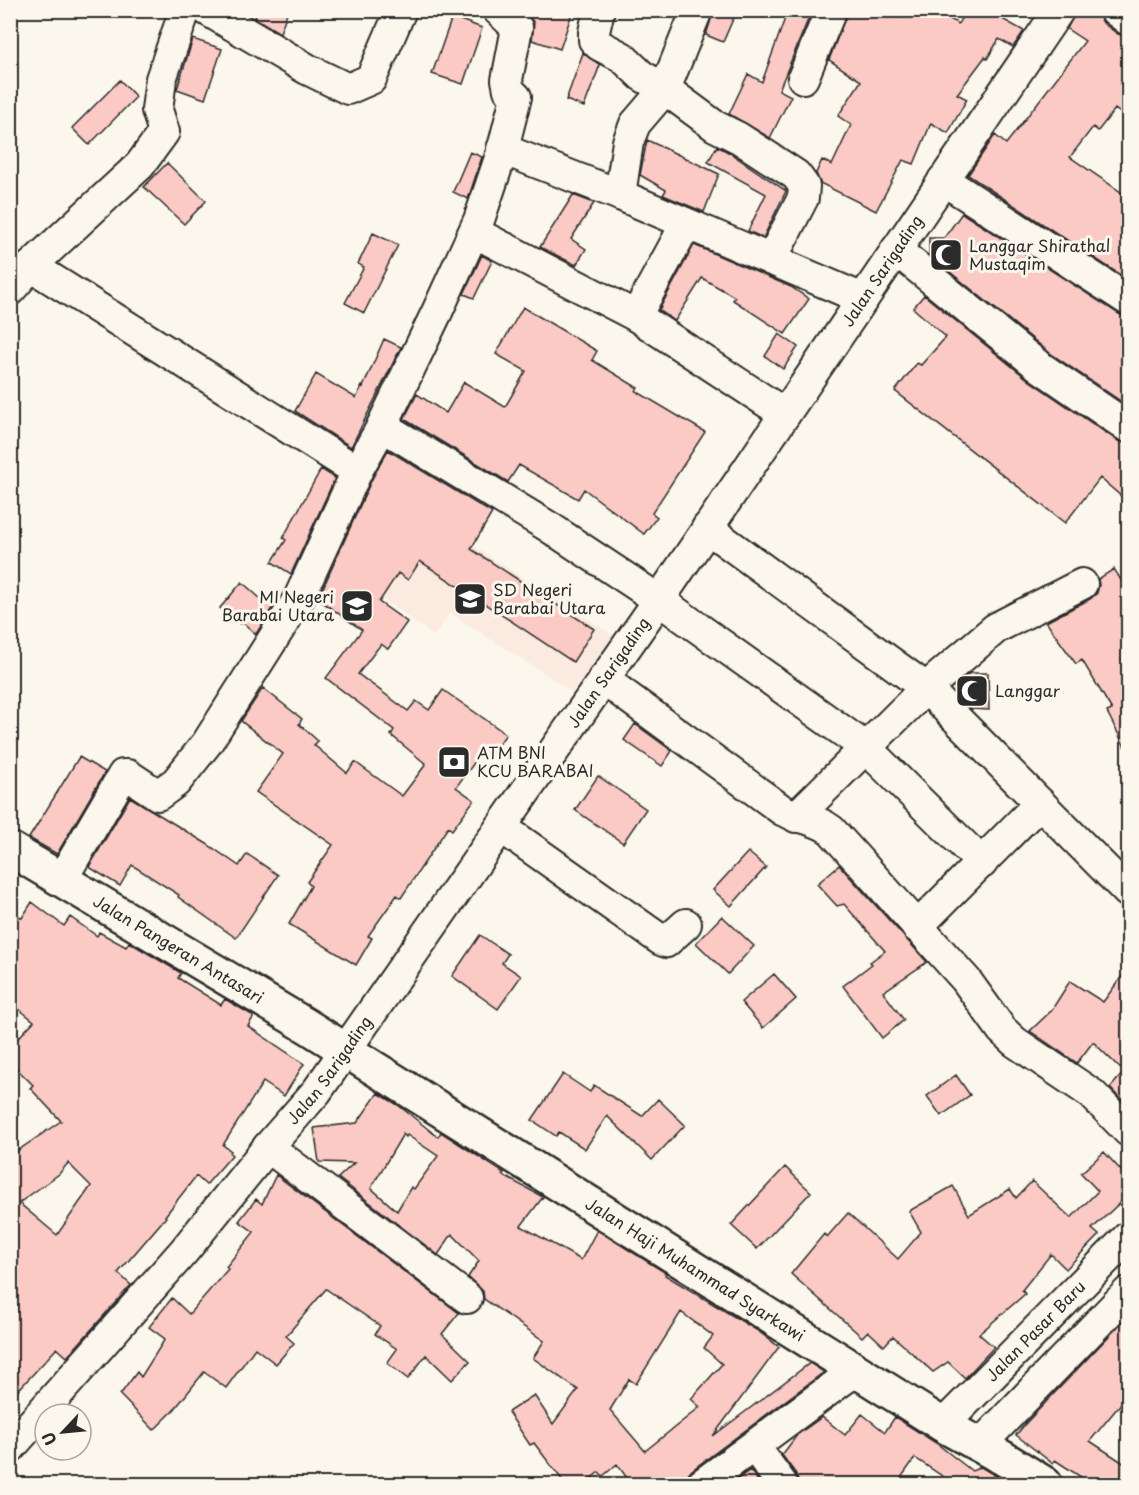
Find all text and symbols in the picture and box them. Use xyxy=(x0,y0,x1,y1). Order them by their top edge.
street label: Jalan Sarigading xyxy=(835,210,928,331)
place label: Langgar Shirathal Mustaqim xyxy=(969,233,1110,275)
mosque icon: Langgar Shirathal Mustaqim xyxy=(928,237,964,273)
place label: SD Negeri Barabai Utara xyxy=(493,577,605,619)
school or university icon: SD Negeri Barabai Utara xyxy=(452,581,488,617)
place label: MI Negeri Barabai Utara xyxy=(222,584,334,626)
school or university icon: MI Negeri Barabai Utara xyxy=(339,588,375,624)
street label: Jalan Sarigading xyxy=(561,612,655,732)
mosque icon: Langgar xyxy=(954,673,990,709)
place label: Langgar xyxy=(995,678,1061,702)
place label: ATM BNI KCU BARABAI xyxy=(477,740,594,782)
bank icon: ATM BNI KCU BARABAI xyxy=(436,744,472,780)
street label: Jalan Pangeran Antasari xyxy=(89,888,269,1009)
street label: Jalan Sarigading xyxy=(280,1011,377,1129)
street label: Jalan Haji Muhammad Syarkawi xyxy=(581,1191,810,1347)
street label: Jalan Pasar Baru xyxy=(980,1274,1090,1386)
north arrow xyxy=(33,1402,93,1462)
text: U xyxy=(35,1428,62,1450)

